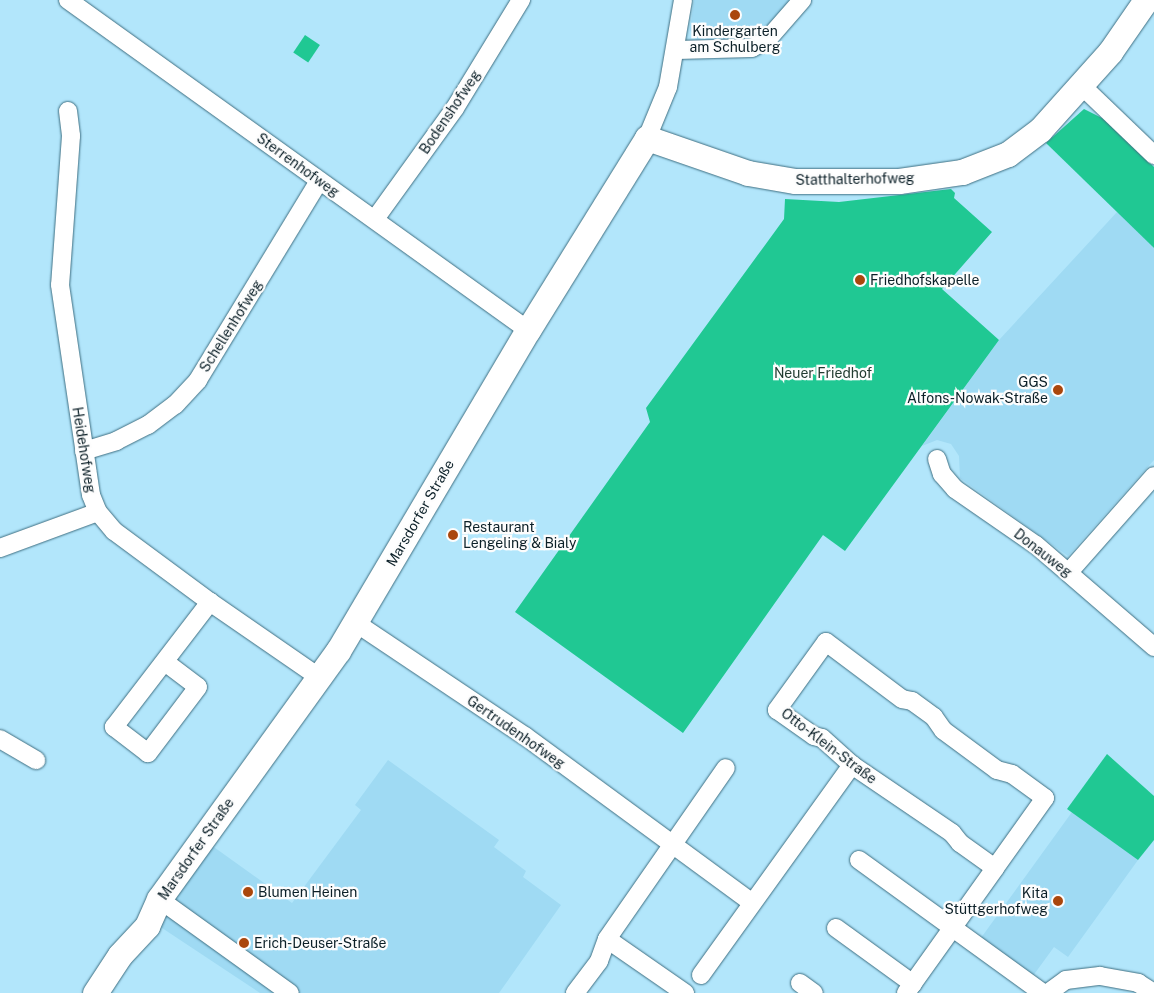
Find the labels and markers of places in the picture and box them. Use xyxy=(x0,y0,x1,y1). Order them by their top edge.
marker: Kindergarten am Schulberg xyxy=(729,9,741,21)
place label: Kindergarten am Schulberg xyxy=(690,23,780,56)
place label: Friedhofskapelle xyxy=(870,272,979,288)
marker: Friedhofskapelle xyxy=(854,274,866,286)
place label: GGS Alfons-Nowak-Straße xyxy=(907,374,1048,407)
marker: GGS Alfons-Nowak-Straße xyxy=(1052,384,1064,396)
place label: Restaurant Lengeling & Bialy xyxy=(463,519,577,552)
marker: Restaurant Lengeling & Bialy xyxy=(447,529,459,541)
place label: Blumen Heinen xyxy=(258,884,357,900)
place label: Kita Stüttgerhofweg xyxy=(944,885,1048,918)
marker: Blumen Heinen xyxy=(242,886,254,898)
marker: Kita Stüttgerhofweg xyxy=(1052,895,1064,907)
place label: Erich-Deuser-Straße xyxy=(254,935,387,951)
marker: Erich-Deuser-Straße xyxy=(238,937,250,949)

